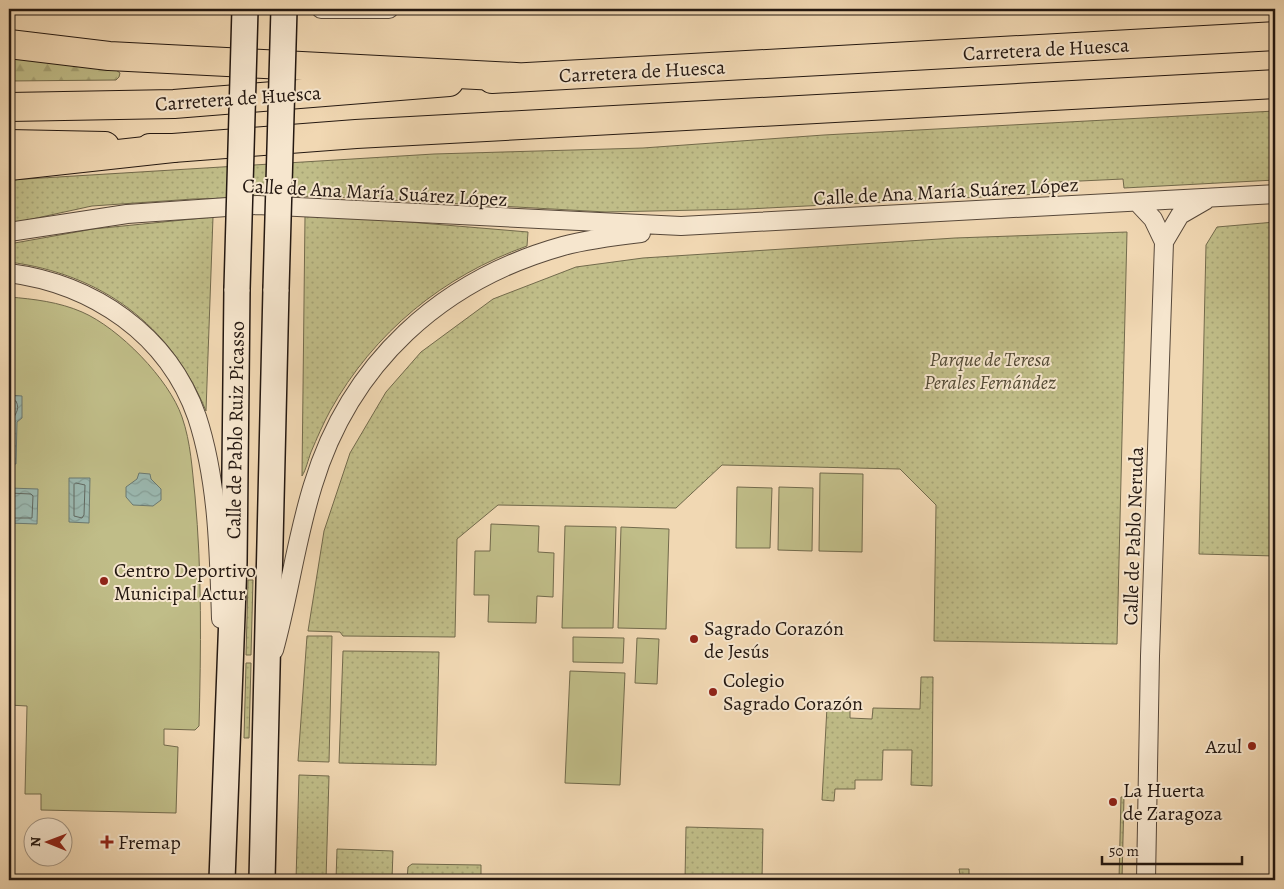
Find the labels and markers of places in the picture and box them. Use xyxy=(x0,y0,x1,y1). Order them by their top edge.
place label: Centro Deportivo Municipal Actur xyxy=(114,557,256,607)
marker: Centro Deportivo Municipal Actur xyxy=(98,575,110,587)
place label: Sagrado Corazón de Jesús xyxy=(704,615,844,665)
marker: Sagrado Corazón de Jesús xyxy=(688,633,700,645)
place label: Colegio Sagrado Corazón xyxy=(723,667,863,717)
marker: Colegio Sagrado Corazón xyxy=(707,686,719,698)
place label: Azul xyxy=(1204,733,1242,760)
marker: Azul xyxy=(1246,740,1258,752)
place label: La Huerta de Zaragoza xyxy=(1123,777,1223,827)
marker: La Huerta de Zaragoza xyxy=(1107,796,1119,808)
place label: Fremap xyxy=(118,829,181,856)
marker: Fremap xyxy=(100,835,114,849)

